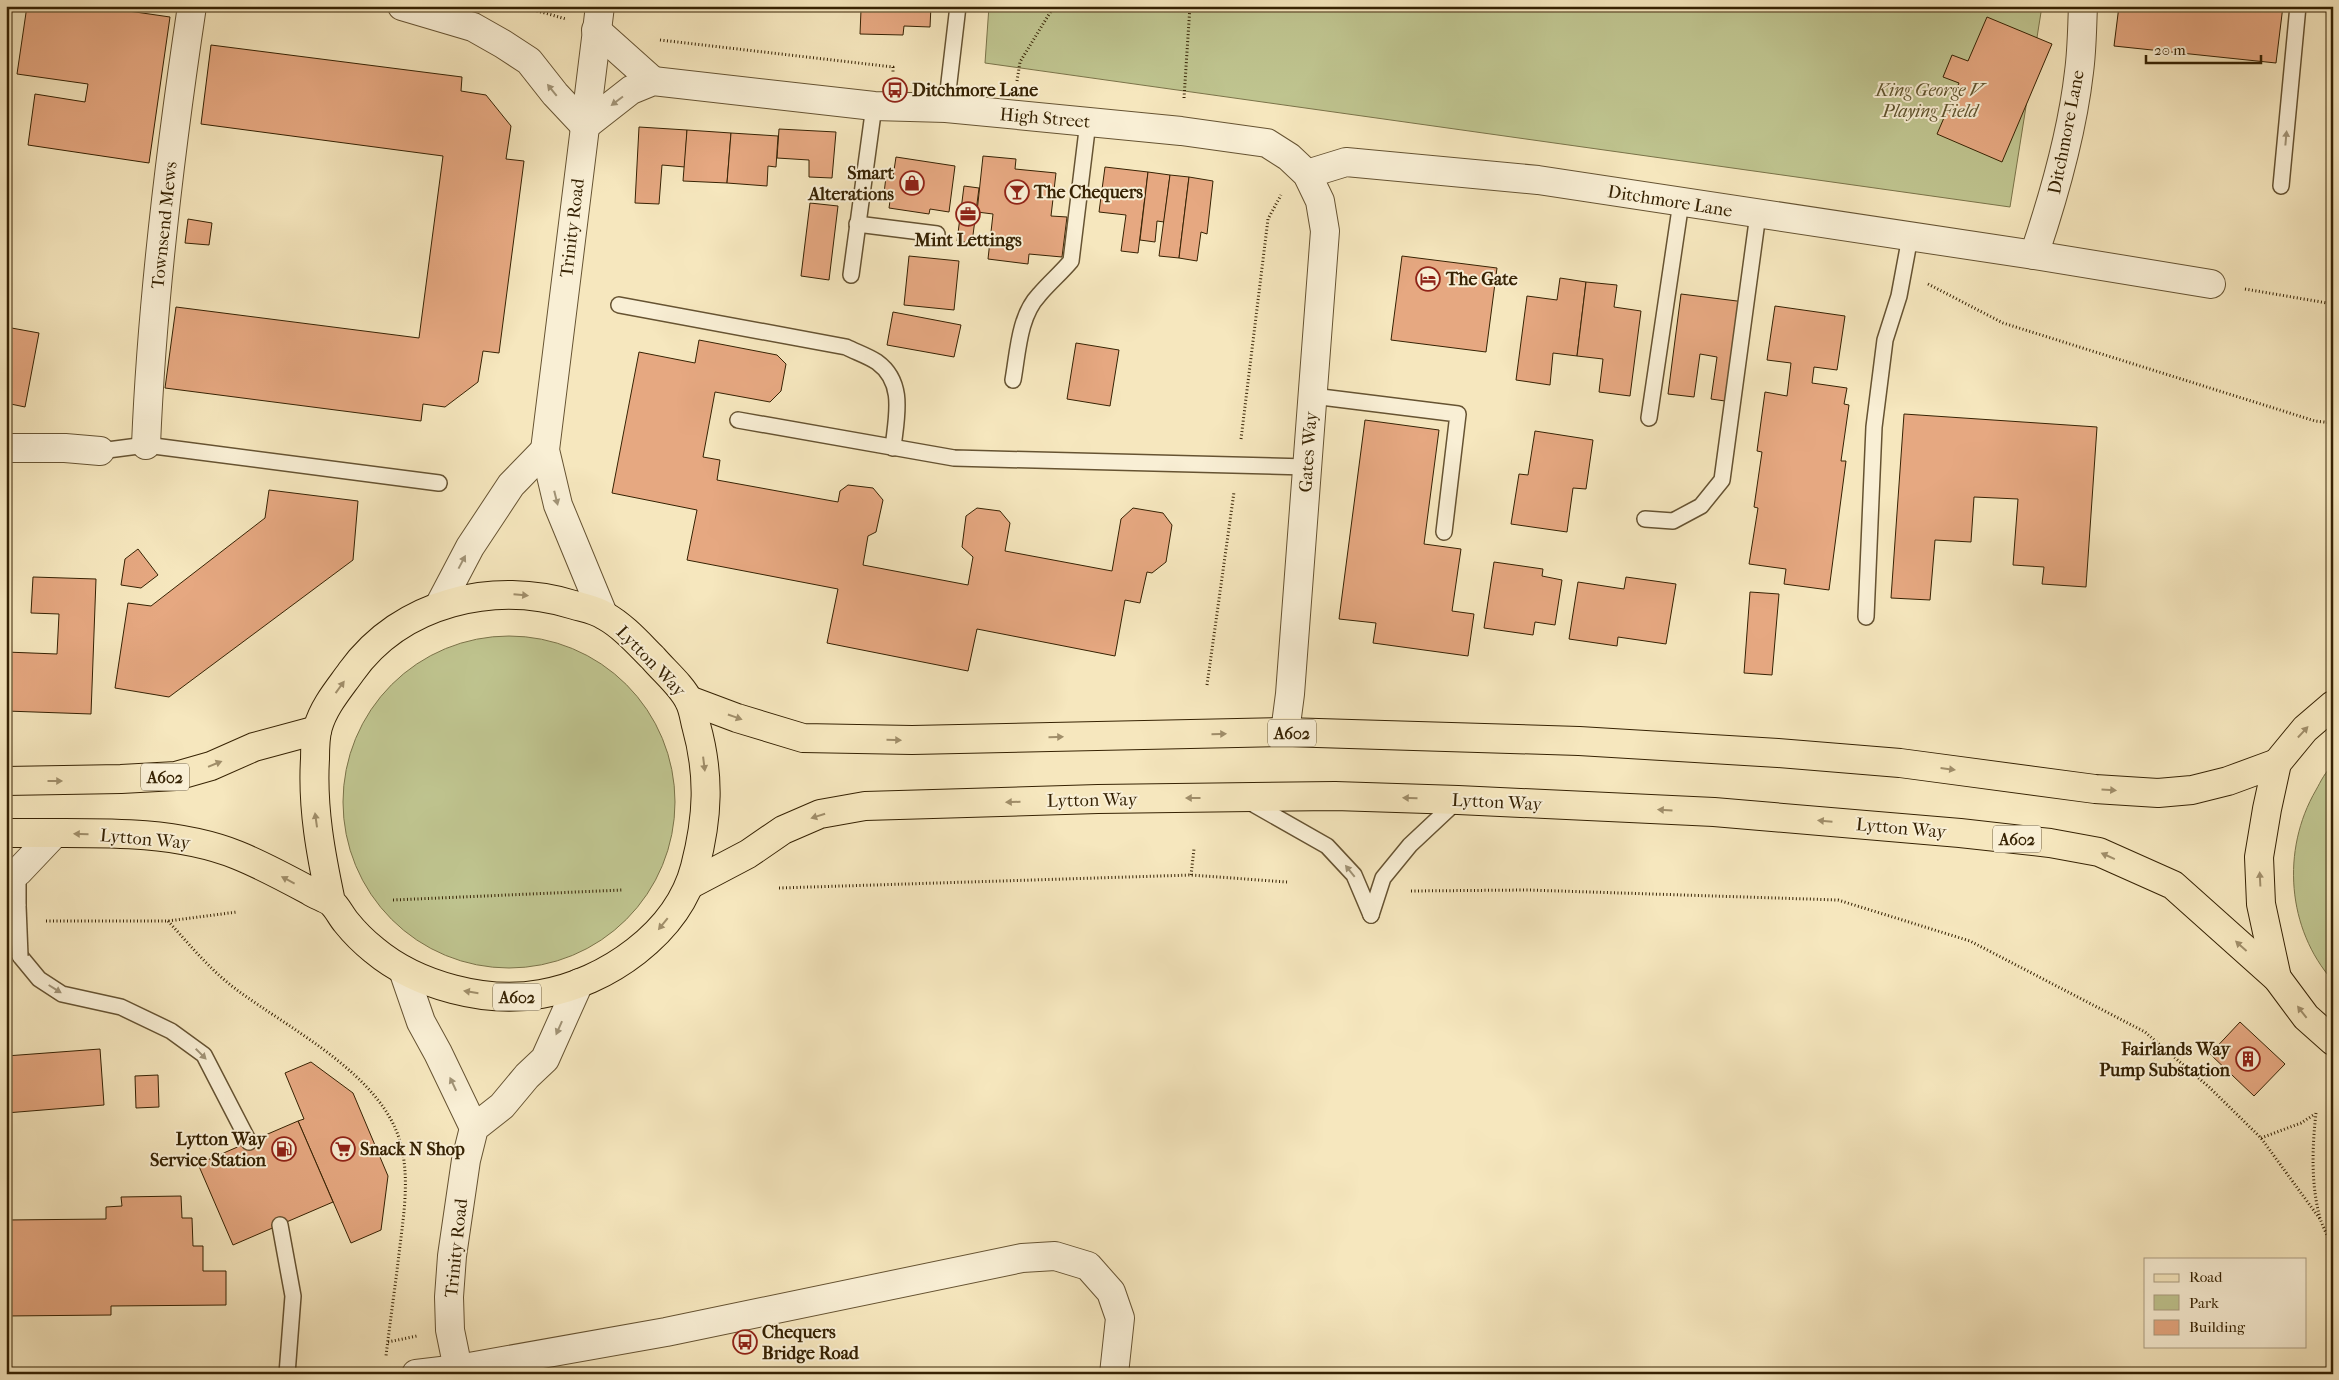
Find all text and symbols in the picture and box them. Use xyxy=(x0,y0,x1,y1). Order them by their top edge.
scale bar xyxy=(2146,32,2262,64)
text: 20 m xyxy=(2154,41,2186,59)
street label: Ditchmore Lane xyxy=(2044,68,2089,196)
bus stop icon: Ditchmore Lane xyxy=(882,77,908,103)
place label: Ditchmore Lane xyxy=(912,80,1038,101)
park label: King George V Playing Field xyxy=(1874,80,1987,122)
one-way arrow xyxy=(546,84,557,97)
one-way arrow xyxy=(610,96,624,106)
street label: High Street xyxy=(999,104,1092,133)
one-way arrow xyxy=(2282,130,2290,146)
street label: Townsend Mews xyxy=(147,160,182,290)
place label: Smart Alterations xyxy=(807,163,895,205)
shop icon: Smart Alterations xyxy=(899,170,925,196)
street label: Trinity Road xyxy=(556,177,589,279)
bar icon: The Chequers xyxy=(1004,179,1030,205)
street label: Ditchmore Lane xyxy=(1606,181,1734,222)
place label: The Chequers xyxy=(1033,182,1143,203)
office icon: Mint Lettings xyxy=(955,201,981,227)
place label: Mint Lettings xyxy=(913,230,1022,251)
hotel icon: The Gate xyxy=(1415,266,1441,292)
place label: The Gate xyxy=(1445,269,1518,290)
street label: Gates Way xyxy=(1295,410,1322,493)
one-way arrow xyxy=(552,490,560,505)
one-way arrow xyxy=(458,555,466,570)
one-way arrow xyxy=(514,591,530,599)
street label: Lytton Way xyxy=(612,622,691,702)
one-way arrow xyxy=(335,680,345,694)
one-way arrow xyxy=(727,714,742,721)
road number: A602 xyxy=(1268,720,1316,746)
one-way arrow xyxy=(2297,727,2309,739)
one-way arrow xyxy=(1211,730,1227,738)
one-way arrow xyxy=(1048,733,1064,741)
one-way arrow xyxy=(886,736,902,744)
one-way arrow xyxy=(700,757,708,773)
one-way arrow xyxy=(208,759,222,767)
road number: A602 xyxy=(141,764,189,790)
one-way arrow xyxy=(1940,766,1956,774)
one-way arrow xyxy=(47,777,63,785)
one-way arrow xyxy=(2102,786,2118,794)
street label: Lytton Way xyxy=(1047,789,1139,812)
street label: Lytton Way xyxy=(1451,790,1544,815)
one-way arrow xyxy=(1184,794,1200,802)
one-way arrow xyxy=(1401,794,1417,802)
one-way arrow xyxy=(1004,798,1020,806)
one-way arrow xyxy=(1657,805,1673,813)
one-way arrow xyxy=(312,812,320,828)
one-way arrow xyxy=(810,812,825,820)
street label: Lytton Way xyxy=(1855,814,1948,843)
one-way arrow xyxy=(1817,817,1833,825)
street label: Lytton Way xyxy=(99,825,192,854)
road number: A602 xyxy=(1993,826,2041,852)
one-way arrow xyxy=(73,830,89,838)
one-way arrow xyxy=(2101,852,2115,860)
one-way arrow xyxy=(1344,865,1355,878)
one-way arrow xyxy=(2255,871,2263,887)
one-way arrow xyxy=(281,875,295,884)
one-way arrow xyxy=(658,917,669,930)
one-way arrow xyxy=(2235,940,2247,952)
one-way arrow xyxy=(48,984,61,994)
road number: A602 xyxy=(493,984,541,1010)
one-way arrow xyxy=(462,987,478,995)
one-way arrow xyxy=(2297,1006,2308,1019)
one-way arrow xyxy=(555,1021,563,1035)
place label: Fairlands Way Pump Substation xyxy=(2099,1039,2231,1081)
building icon: Fairlands Way Pump Substation xyxy=(2235,1046,2261,1072)
one-way arrow xyxy=(195,1048,207,1060)
one-way arrow xyxy=(449,1077,457,1091)
place label: Lytton Way Service Station xyxy=(150,1129,267,1171)
fuel station icon: Lytton Way Service Station xyxy=(271,1136,297,1162)
supermarket icon: Snack N Shop xyxy=(330,1136,356,1162)
place label: Snack N Shop xyxy=(360,1139,465,1160)
street label: Trinity Road xyxy=(441,1197,472,1299)
legend xyxy=(2144,1258,2306,1348)
text: Road xyxy=(2189,1268,2223,1286)
text: Park xyxy=(2189,1294,2219,1312)
text: Building xyxy=(2189,1318,2246,1336)
place label: Chequers Bridge Road xyxy=(762,1322,860,1364)
bus stop icon: Chequers Bridge Road xyxy=(732,1329,758,1355)

